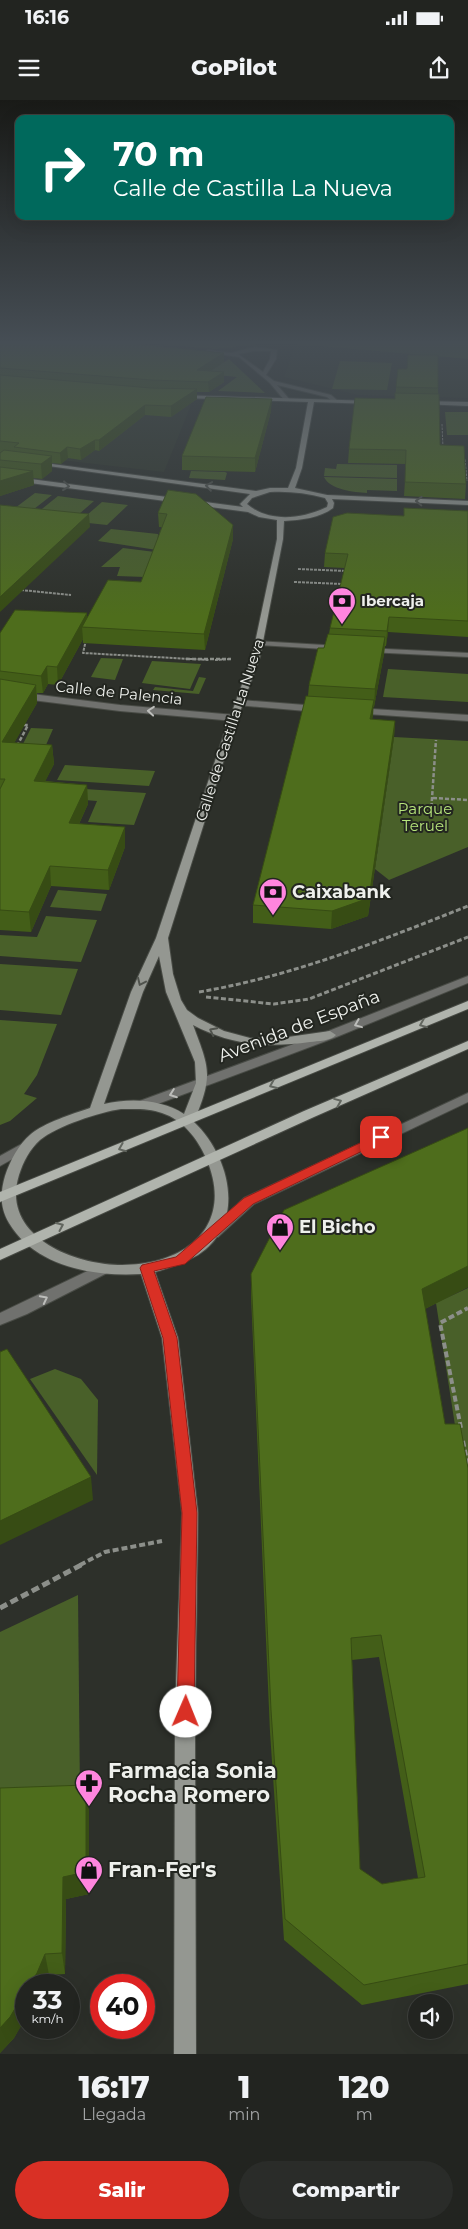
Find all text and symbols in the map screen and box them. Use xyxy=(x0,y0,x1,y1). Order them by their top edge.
text: 16:16 xyxy=(25,6,69,29)
icon: menu xyxy=(15,54,43,82)
text: GoPilot xyxy=(191,54,277,81)
icon: share xyxy=(425,54,453,82)
text: 70 m xyxy=(113,132,204,175)
icon: right xyxy=(30,135,95,200)
text: Calle de Castilla La Nueva xyxy=(113,175,393,202)
one-way arrow xyxy=(62,480,70,491)
one-way arrow xyxy=(205,481,214,491)
one-way arrow xyxy=(415,496,423,507)
bank icon: Ibercaja xyxy=(327,586,357,625)
place label: Ibercaja xyxy=(361,591,424,610)
street label: Calle de Castilla La Nueva xyxy=(191,636,268,823)
street label: Calle de Palencia xyxy=(55,676,183,709)
one-way arrow xyxy=(147,706,155,717)
park label: Parque Teruel xyxy=(398,799,452,835)
bank icon: Caixabank xyxy=(258,877,288,916)
place label: Caixabank xyxy=(292,881,391,903)
one-way arrow xyxy=(137,977,147,986)
street label: Avenida de España xyxy=(215,985,383,1067)
one-way arrow xyxy=(354,1017,363,1028)
one-way arrow xyxy=(419,1017,428,1028)
one-way arrow xyxy=(210,1027,219,1037)
one-way arrow xyxy=(269,1080,277,1090)
one-way arrow xyxy=(170,1088,178,1098)
one-way arrow xyxy=(333,1097,342,1108)
pin xyxy=(360,1116,402,1158)
icon: arrive xyxy=(367,1123,395,1151)
one-way arrow xyxy=(119,1142,127,1152)
shop icon: El Bicho xyxy=(265,1212,295,1251)
place label: El Bicho xyxy=(299,1216,376,1238)
one-way arrow xyxy=(55,1222,64,1233)
one-way arrow xyxy=(39,1295,48,1305)
position arrow xyxy=(159,1685,211,1737)
place label: Farmacia Sonia Rocha Romero xyxy=(108,1758,277,1807)
pharmacy icon: Farmacia Sonia Rocha Romero xyxy=(74,1768,104,1807)
shop icon: Fran-Fer's xyxy=(74,1855,104,1894)
place label: Fran-Fer's xyxy=(108,1857,216,1882)
speed limit sign: 40 xyxy=(90,1974,155,2039)
text: 33 xyxy=(33,1985,62,2015)
map controls xyxy=(408,1994,453,2039)
button: sound xyxy=(408,1994,453,2039)
text: km/h xyxy=(31,2011,64,2026)
text: 16:17 xyxy=(78,2069,150,2106)
text: 1 xyxy=(238,2069,250,2106)
text: 120 xyxy=(339,2069,389,2106)
text: Llegada xyxy=(82,2105,146,2124)
text: min xyxy=(228,2105,260,2124)
text: m xyxy=(356,2105,373,2124)
button: Salir xyxy=(15,2161,229,2219)
button: Compartir xyxy=(239,2161,453,2219)

